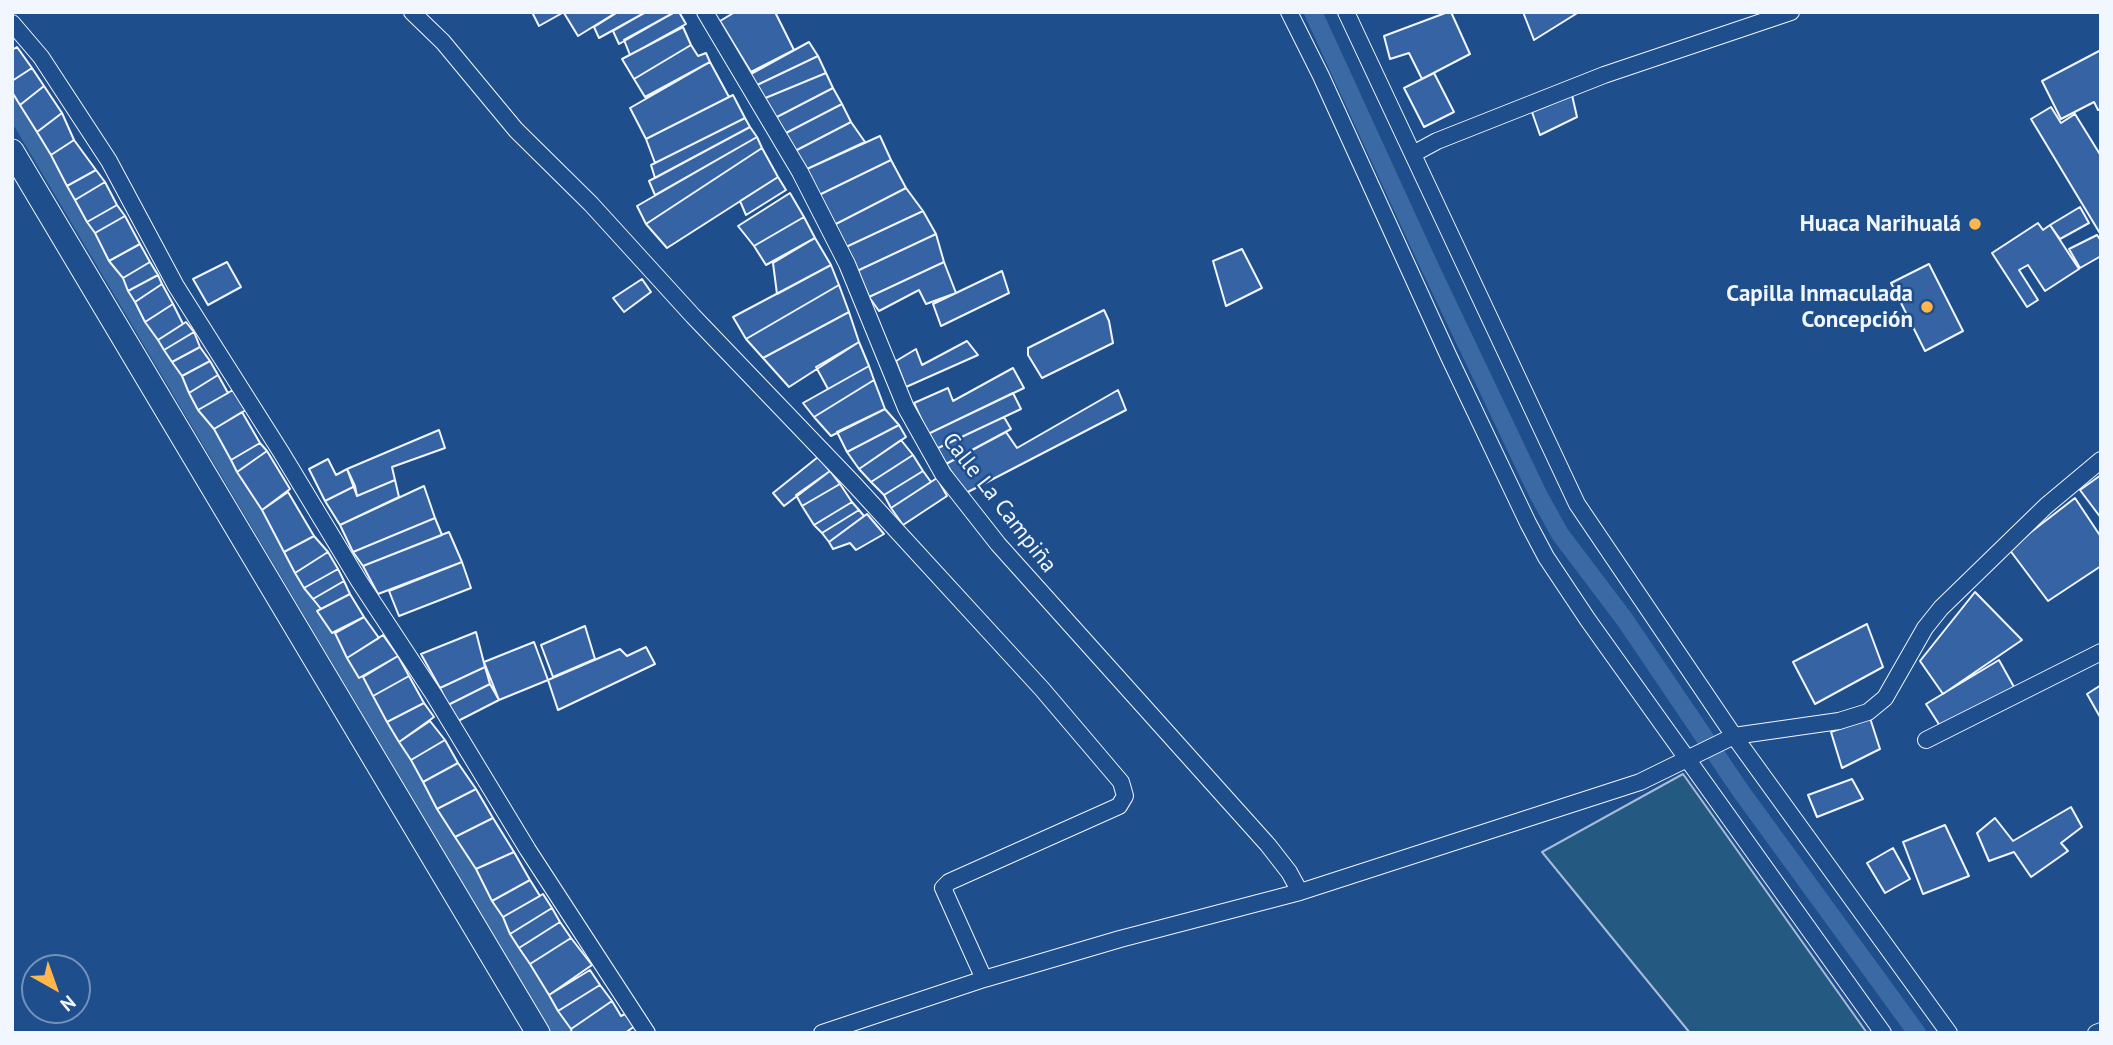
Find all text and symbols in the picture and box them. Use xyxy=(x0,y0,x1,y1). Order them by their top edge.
place label: Huaca Narihualá xyxy=(1800,210,1961,238)
marker: Huaca Narihualá xyxy=(1967,216,1983,232)
place label: Capilla Inmaculada Concepción xyxy=(1726,280,1913,334)
marker: Capilla Inmaculada Concepción xyxy=(1919,299,1935,315)
street label: Calle La Campiña xyxy=(936,428,1062,578)
north arrow xyxy=(21,954,91,1024)
text: N xyxy=(56,990,81,1017)

